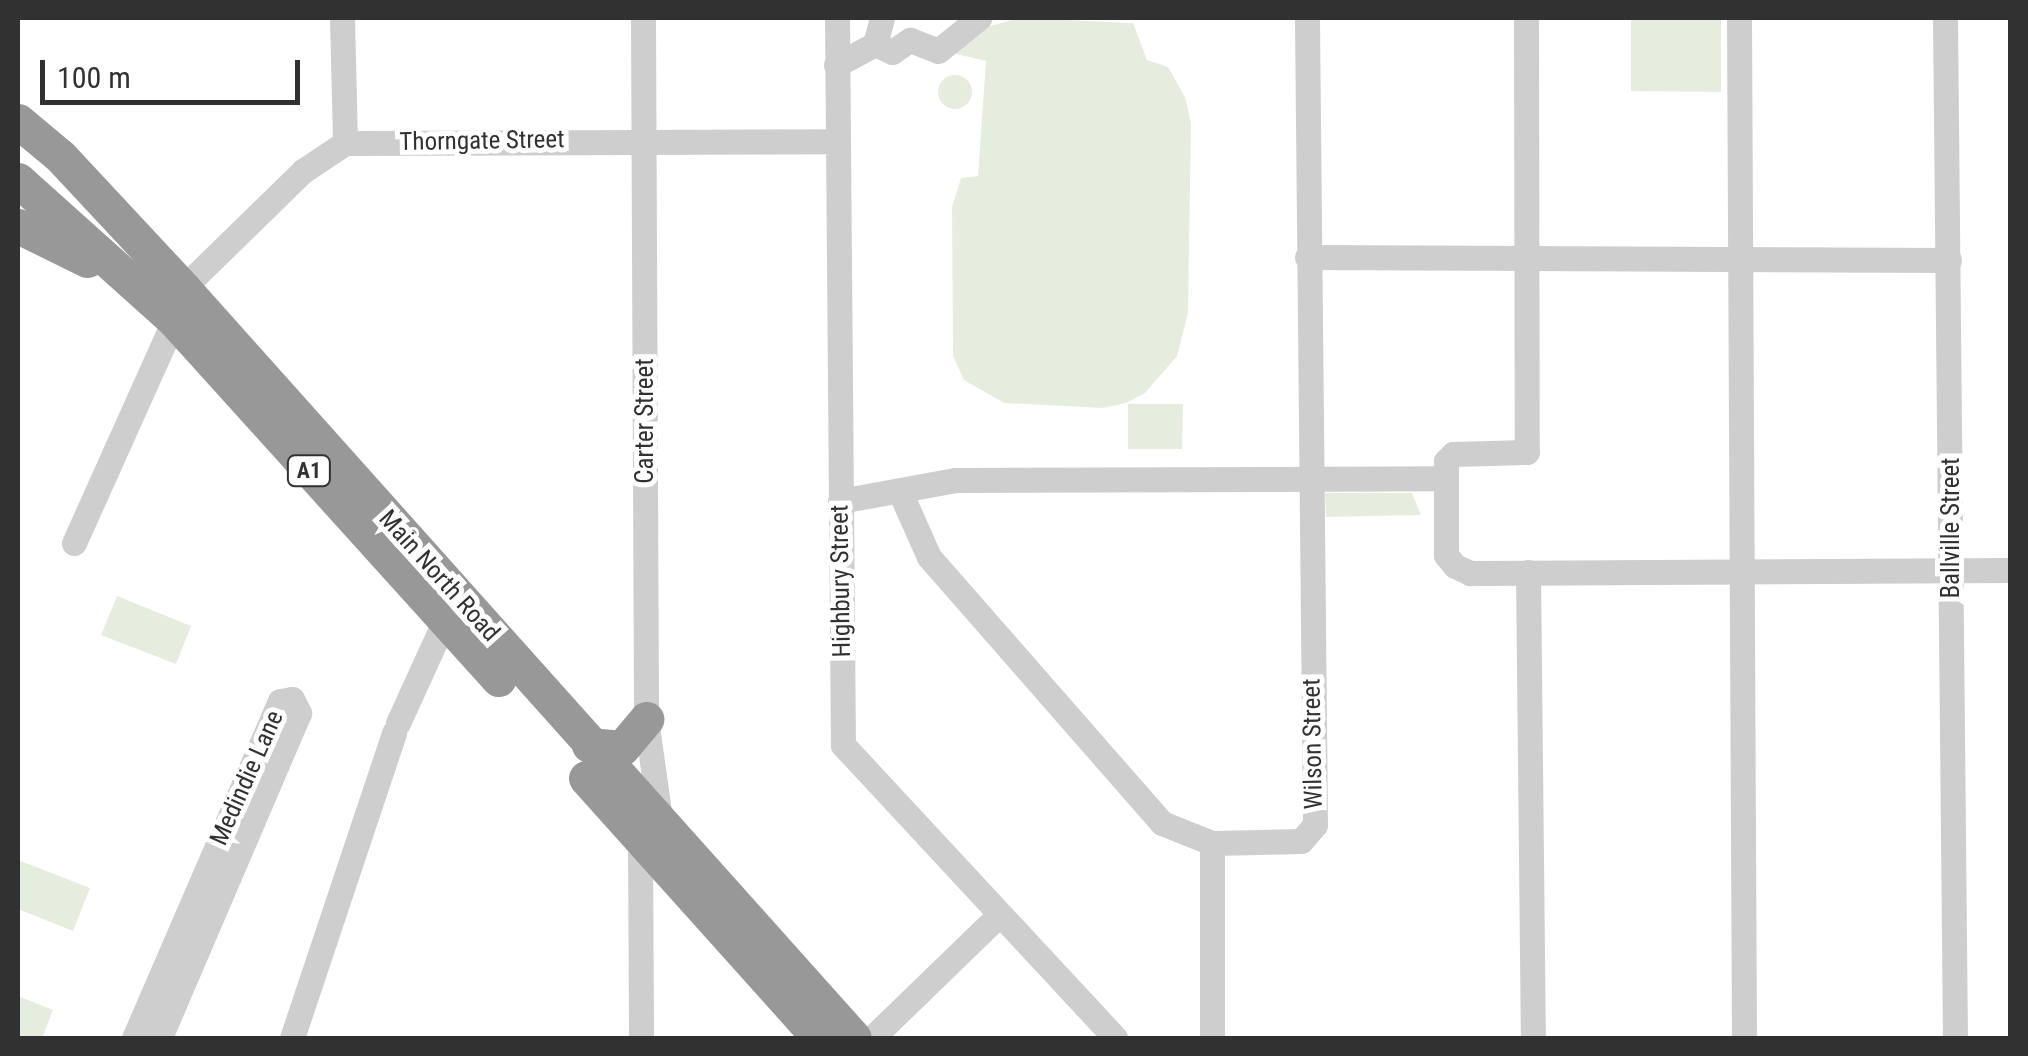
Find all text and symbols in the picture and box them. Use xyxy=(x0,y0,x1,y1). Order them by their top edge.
scale bar xyxy=(45,40,305,102)
text: 100 m xyxy=(57,60,131,95)
street label: Thorngate Street xyxy=(399,125,565,157)
street label: Carter Street xyxy=(630,358,660,484)
road number: A1 xyxy=(286,454,332,488)
street label: Ballville Street xyxy=(1936,457,1966,599)
street label: Main North Road xyxy=(372,504,506,648)
street label: Highbury Street xyxy=(825,504,857,658)
street label: Wilson Street xyxy=(1297,678,1329,810)
street label: Medindie Lane xyxy=(204,706,290,850)

